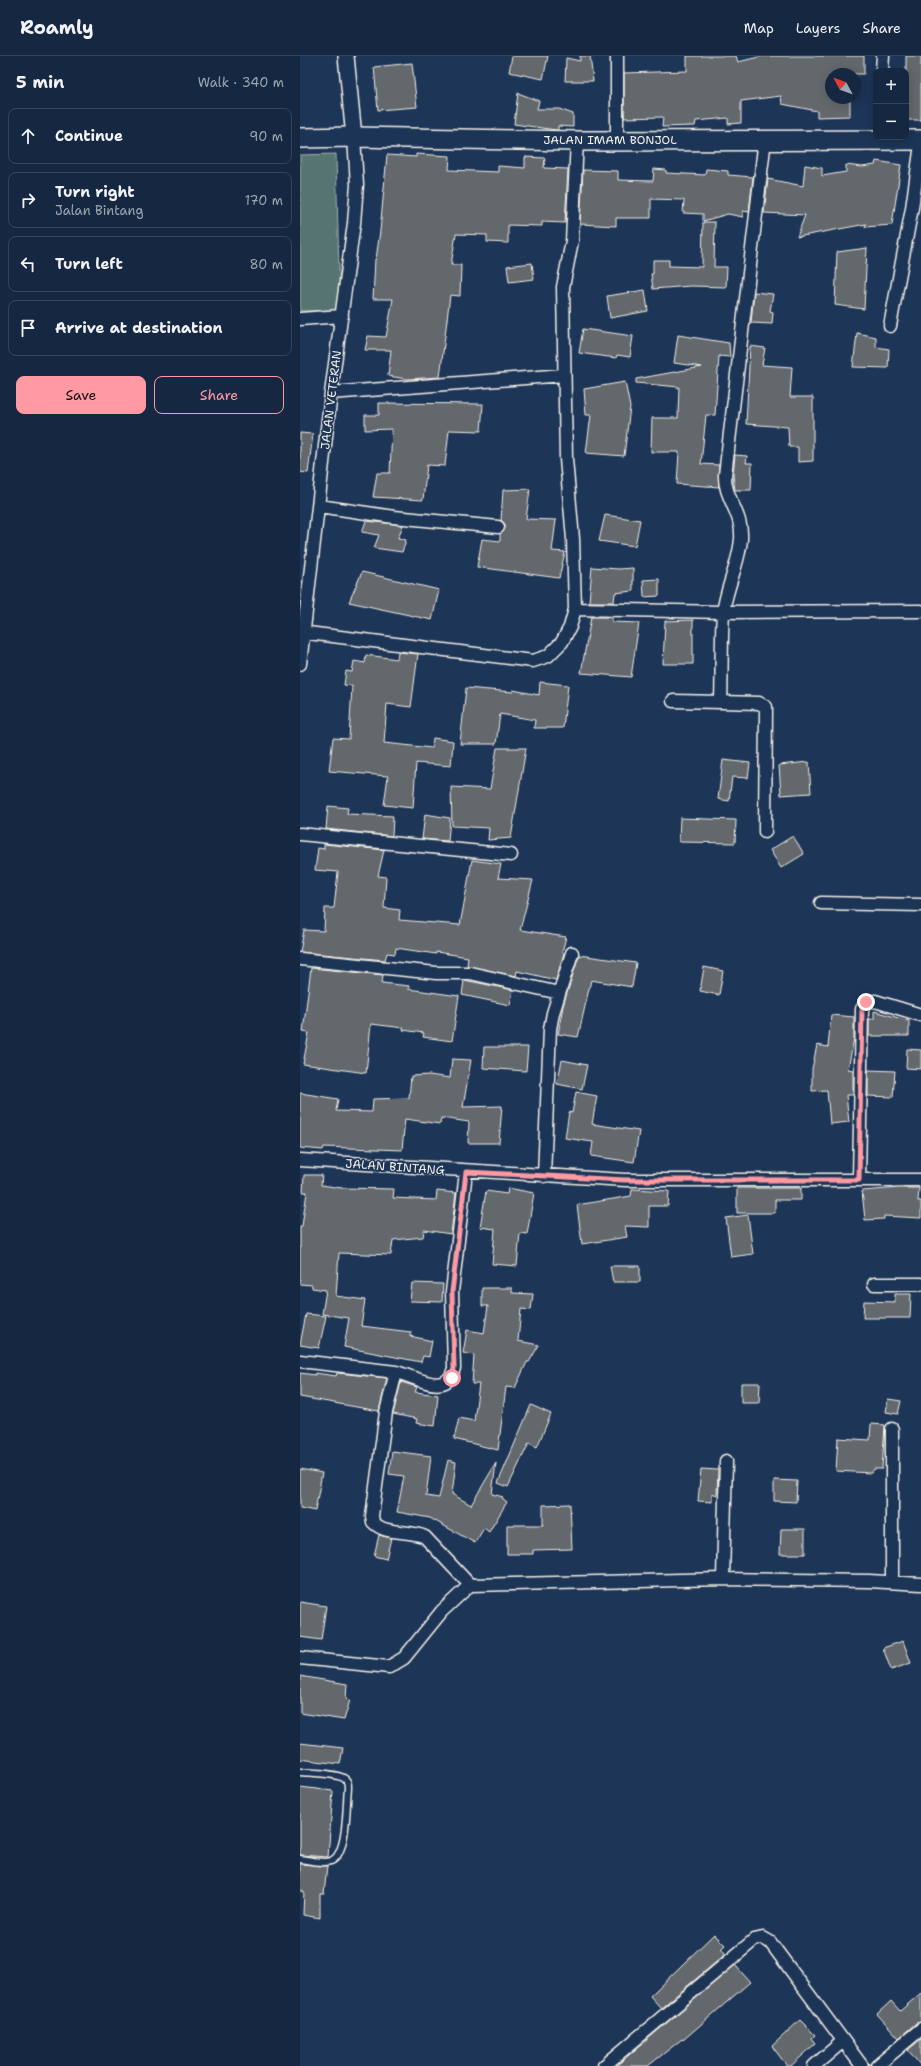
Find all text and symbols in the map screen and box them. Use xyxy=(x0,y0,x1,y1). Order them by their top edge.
text: Roamly xyxy=(20,15,94,40)
text: Map xyxy=(744,19,774,37)
text: Layers xyxy=(796,19,840,37)
text: Share xyxy=(862,19,901,37)
north arrow xyxy=(825,68,861,104)
map controls xyxy=(873,68,909,140)
button: + xyxy=(873,68,909,104)
text: 5 min xyxy=(16,71,64,93)
text: Walk · 340 m xyxy=(198,74,284,91)
button: − xyxy=(873,104,909,140)
icon: ahead xyxy=(17,125,39,147)
text: Continue xyxy=(55,126,123,146)
text: 90 m xyxy=(249,128,283,145)
street label: JALAN IMAM BONJOL xyxy=(543,132,677,148)
text: Turn right xyxy=(55,182,135,202)
icon: right xyxy=(17,189,39,211)
text: 170 m xyxy=(245,192,283,209)
text: Jalan Bintang xyxy=(55,202,143,219)
icon: left xyxy=(17,253,39,275)
text: Turn left xyxy=(55,254,123,274)
text: 80 m xyxy=(249,256,283,273)
icon: arrive xyxy=(17,317,39,339)
text: Arrive at destination xyxy=(55,318,223,338)
street label: JALAN VETERAN xyxy=(317,349,345,451)
button: Save xyxy=(16,376,146,414)
button: Share xyxy=(154,376,284,414)
route end xyxy=(857,993,875,1011)
street label: JALAN BINTANG xyxy=(345,1156,445,1178)
route start xyxy=(443,1369,461,1387)

